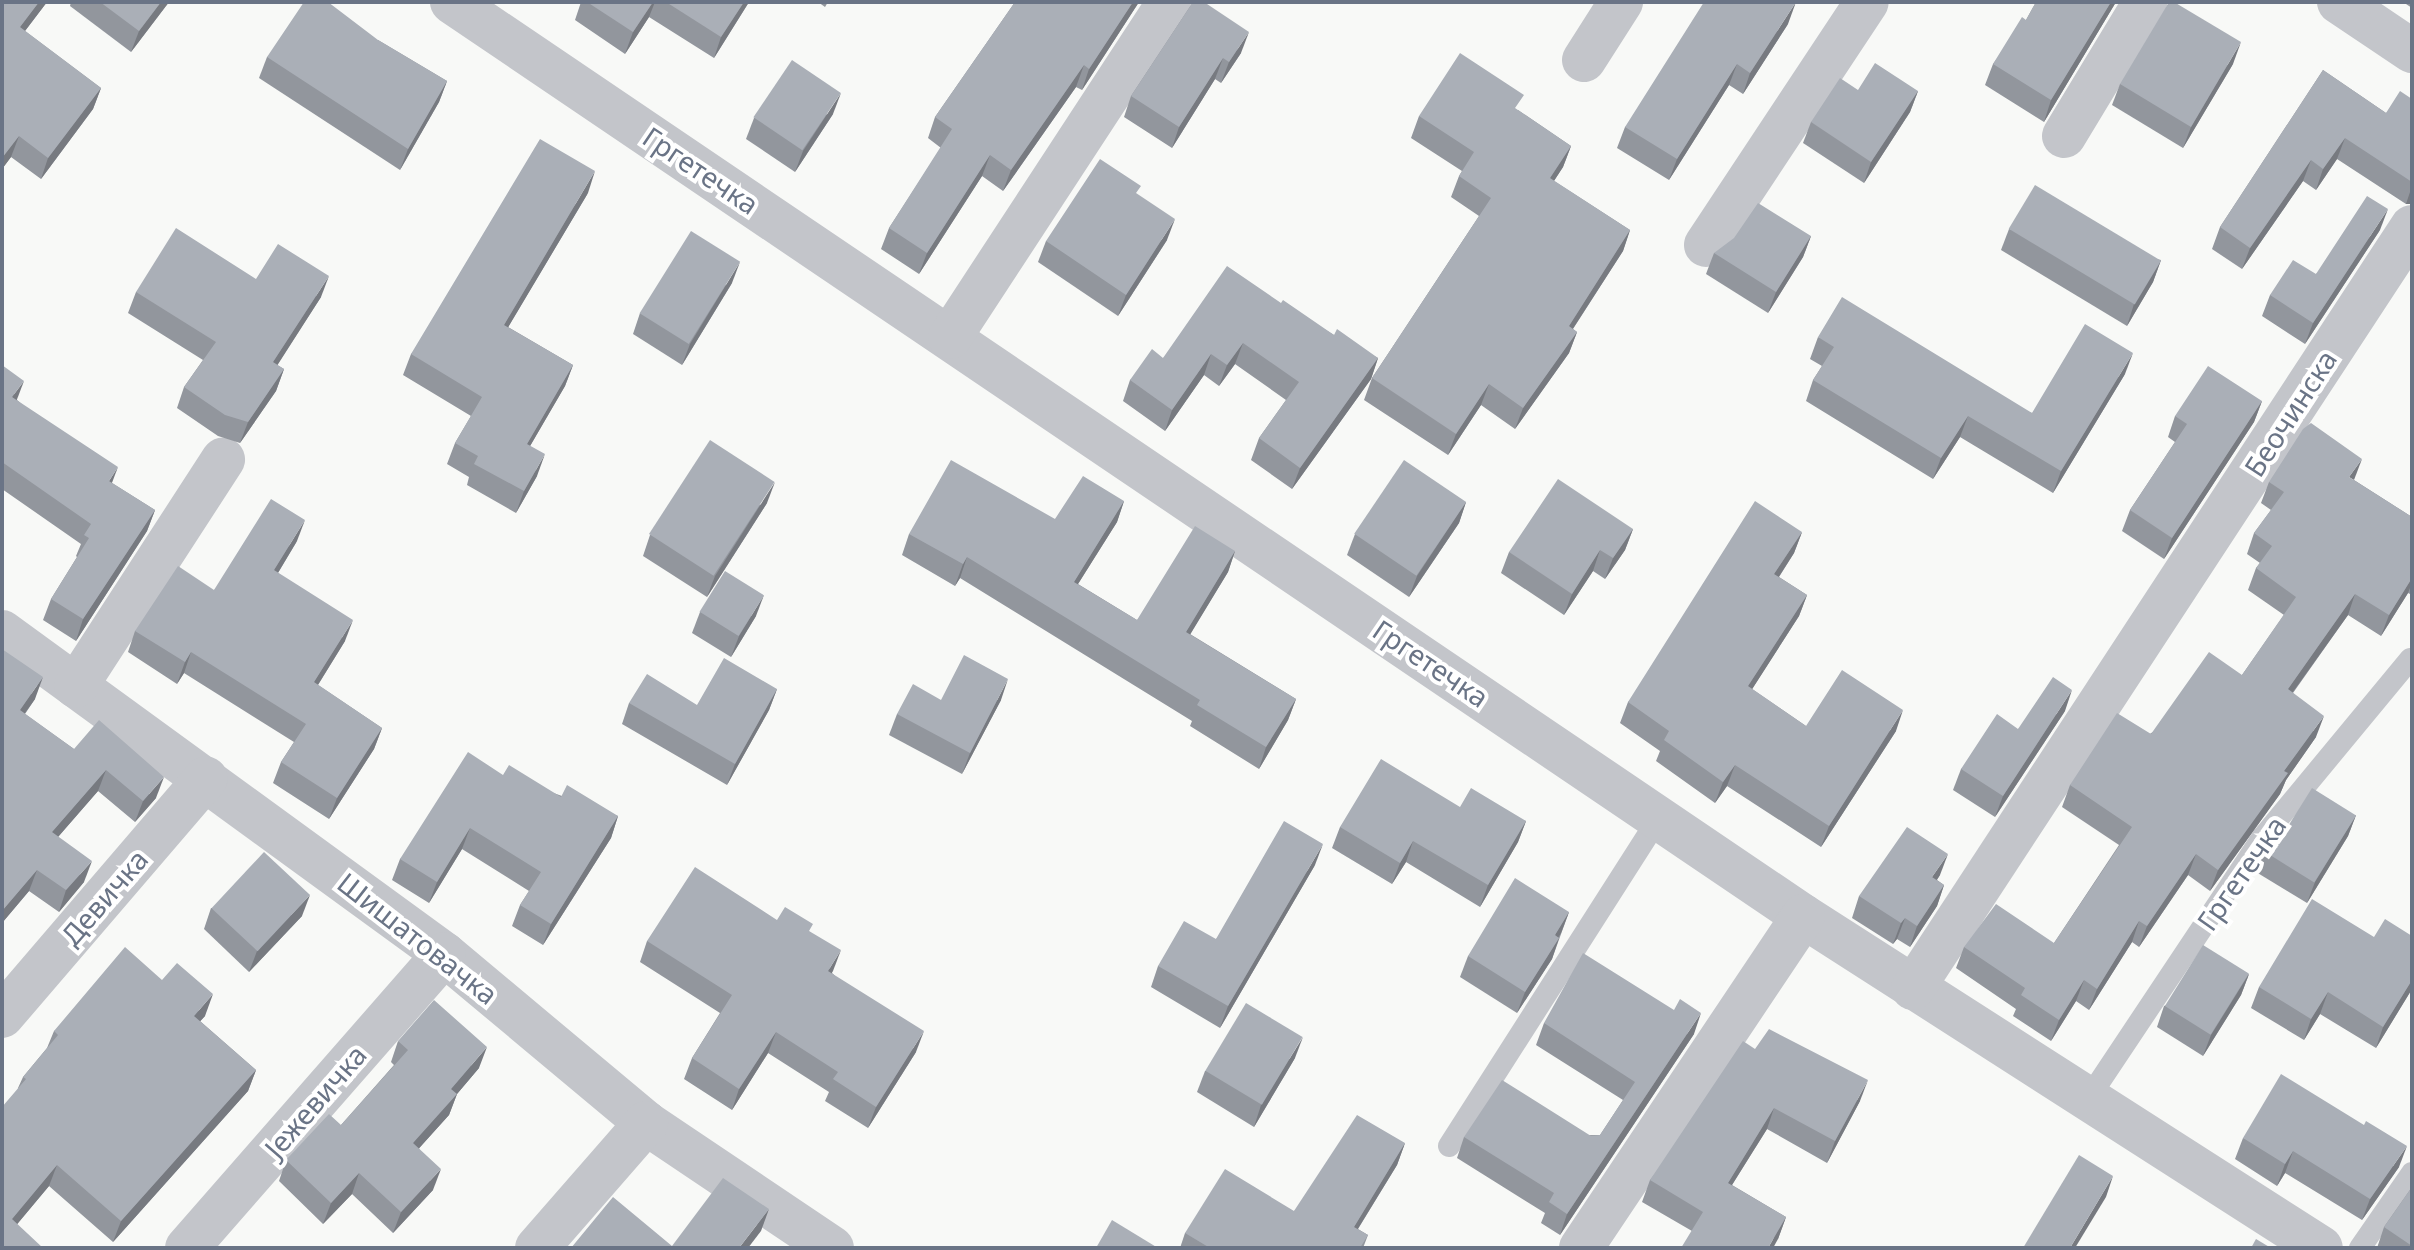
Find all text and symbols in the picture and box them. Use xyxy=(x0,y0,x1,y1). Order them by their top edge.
street label: Гргетечка xyxy=(637,119,765,221)
street label: Беочинска xyxy=(2237,344,2343,482)
street label: Гргетечка xyxy=(1367,612,1495,714)
street label: Гргетечка xyxy=(2189,809,2293,937)
street label: Девичка xyxy=(53,842,155,952)
street label: Шишатовачка xyxy=(331,865,505,1011)
street label: Јежевичка xyxy=(257,1038,373,1164)

